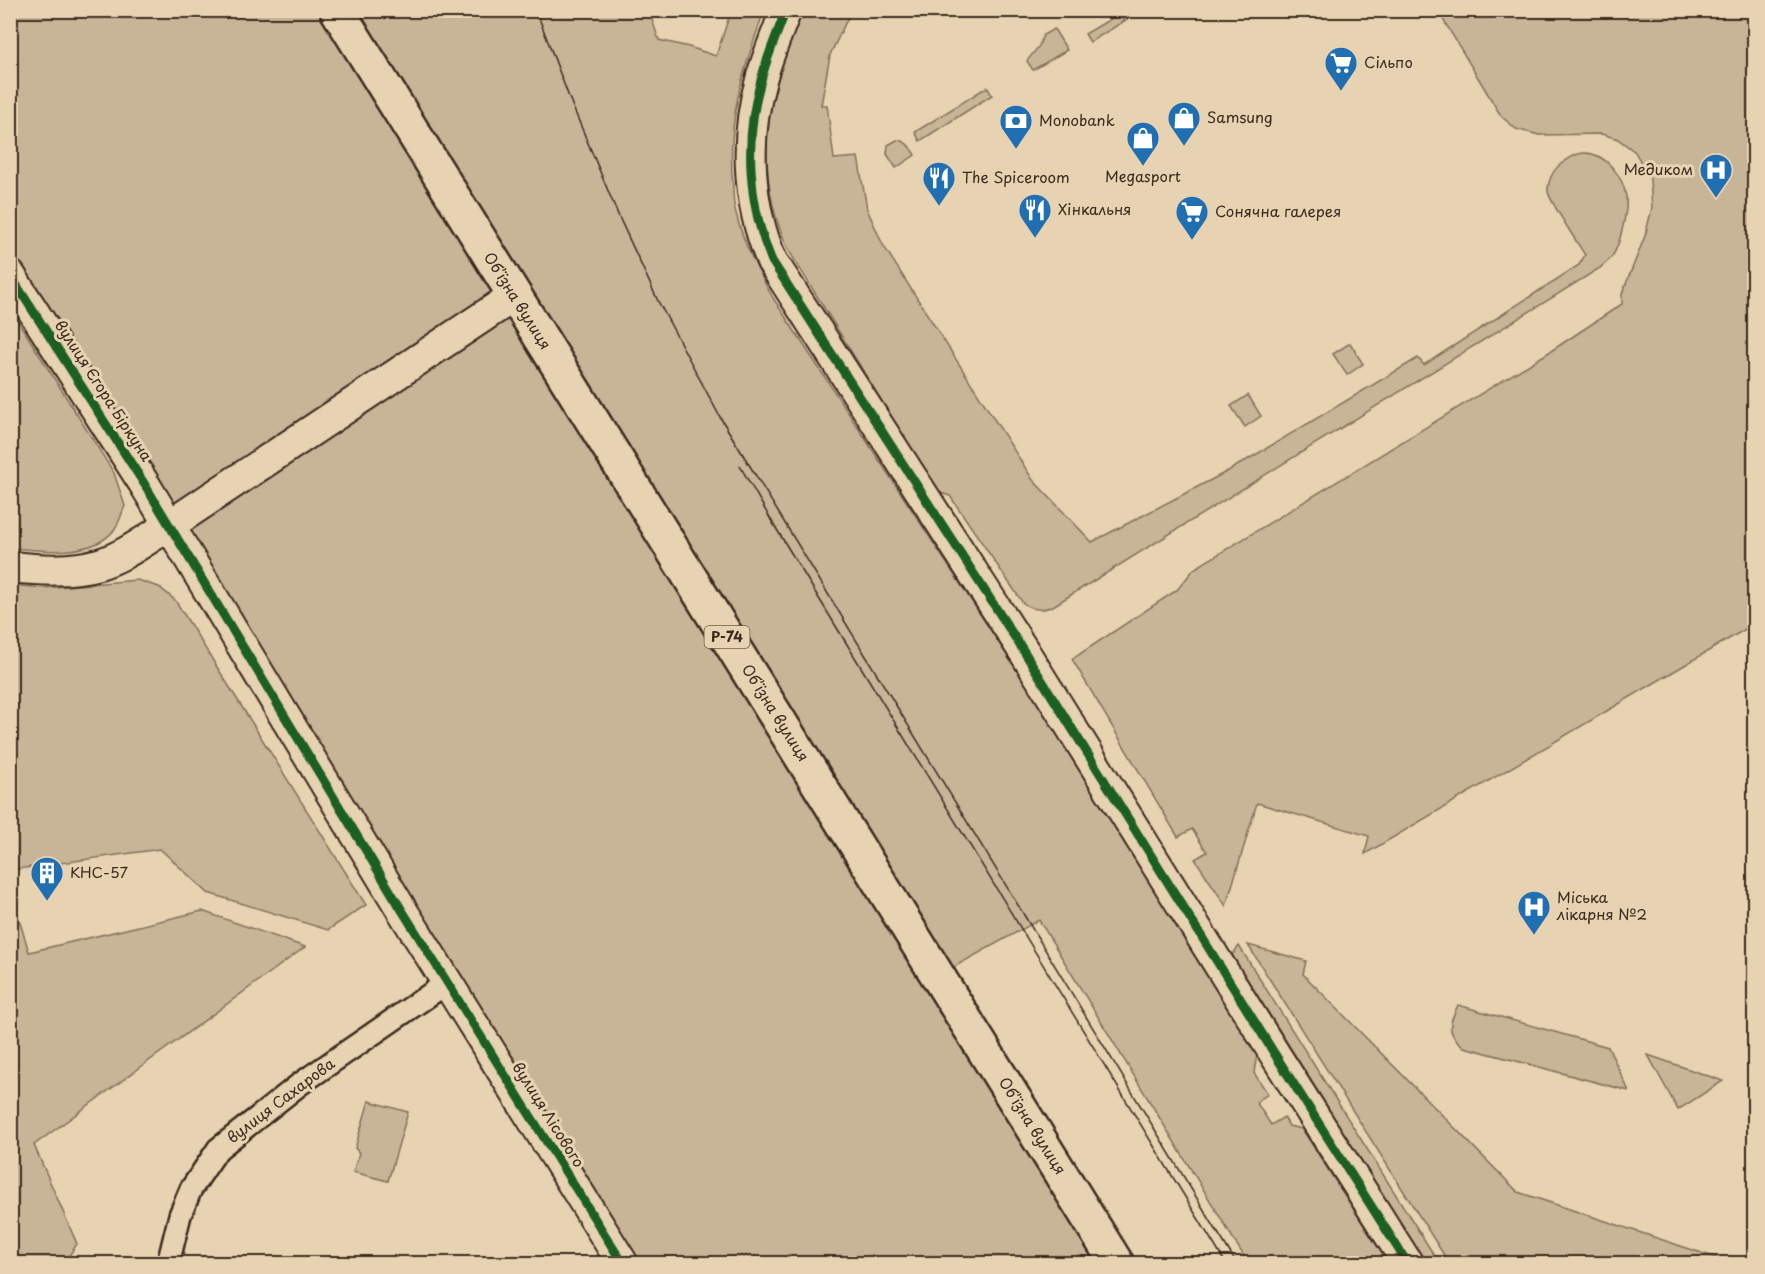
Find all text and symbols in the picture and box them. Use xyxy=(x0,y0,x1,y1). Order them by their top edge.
supermarket icon: Сільпо xyxy=(1323,45,1359,92)
place label: Сільпо xyxy=(1364,50,1413,73)
shop icon: Samsung xyxy=(1166,100,1202,147)
bank icon: Monobank xyxy=(998,103,1034,150)
place label: Samsung xyxy=(1207,105,1273,128)
place label: Monobank xyxy=(1039,108,1115,131)
shop icon: Megasport xyxy=(1125,120,1161,167)
hospital icon: Медиком xyxy=(1698,152,1734,199)
place label: Медиком xyxy=(1624,157,1693,180)
restaurant icon: The Spiceroom xyxy=(921,160,957,207)
place label: Megasport xyxy=(1105,164,1181,187)
place label: The Spiceroom xyxy=(962,165,1070,188)
restaurant icon: Хінкальня xyxy=(1017,192,1053,239)
supermarket icon: Сонячна галерея xyxy=(1174,194,1210,241)
place label: Хінкальня xyxy=(1058,197,1131,220)
place label: Сонячна галерея xyxy=(1215,199,1341,222)
street label: Обʼїзна вулиця xyxy=(479,247,558,353)
street label: вулиця Єгора Біркуна xyxy=(50,315,159,466)
road number: Р-74 xyxy=(704,626,750,648)
street label: Обʼїзна вулиця xyxy=(737,659,816,765)
building icon: КНС-57 xyxy=(29,855,65,902)
place label: КНС-57 xyxy=(70,860,128,883)
place label: Міська лікарня №2 xyxy=(1556,885,1647,925)
hospital icon: Міська лікарня №2 xyxy=(1516,889,1552,936)
street label: вулиця Сахарова xyxy=(221,1051,339,1148)
street label: вулиця Лісового xyxy=(508,1057,591,1171)
street label: Обʼїзна вулиця xyxy=(994,1072,1073,1178)

